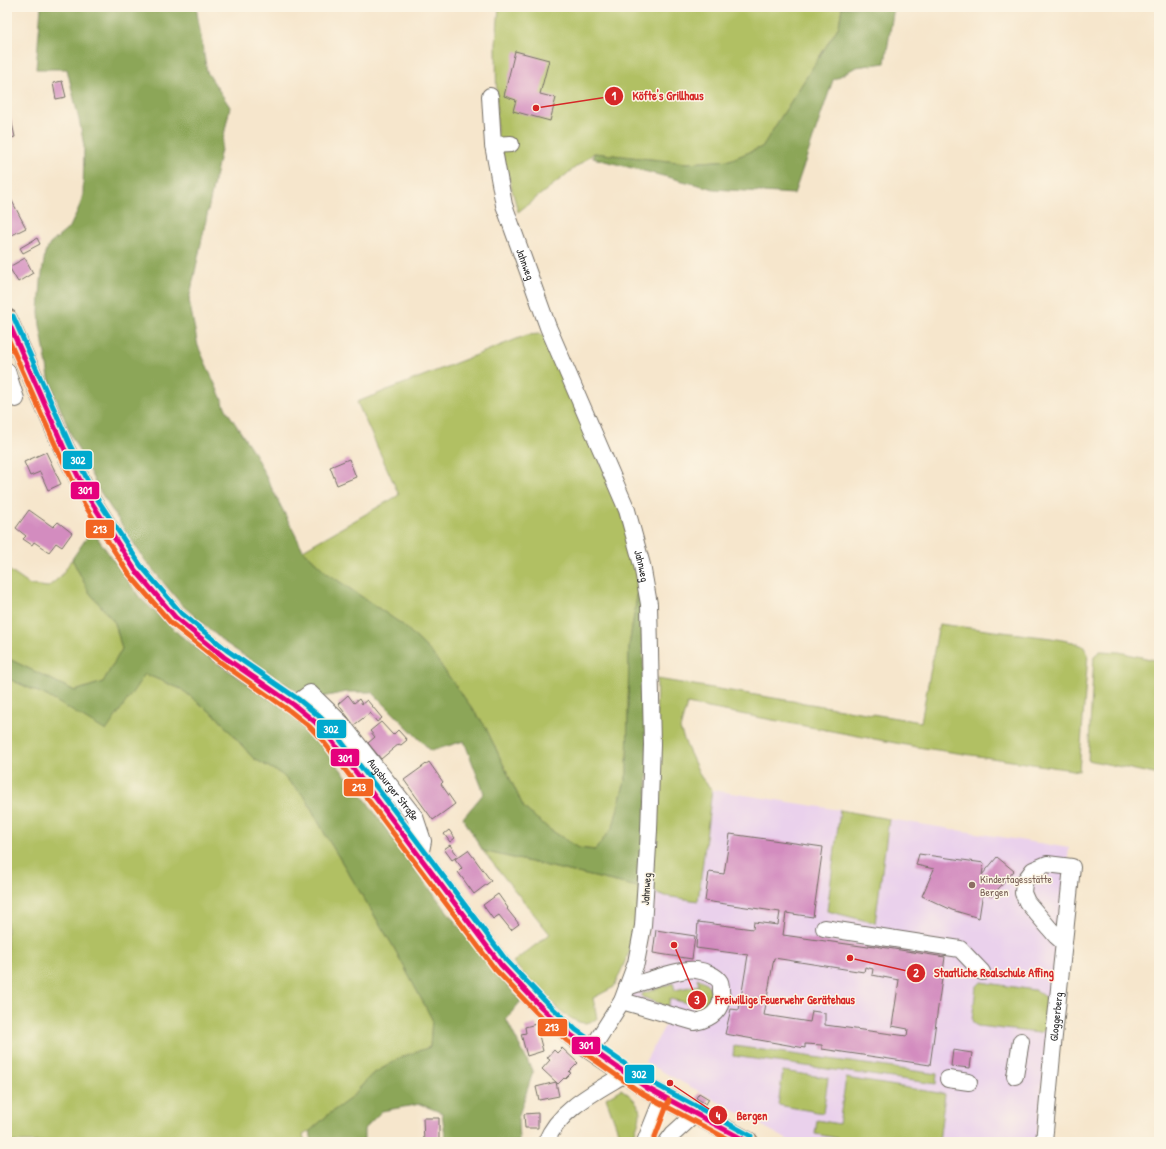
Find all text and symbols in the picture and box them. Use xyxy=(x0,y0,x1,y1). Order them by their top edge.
callout: Köfte's Grillhaus xyxy=(604,84,711,108)
text: 1 xyxy=(612,87,617,104)
text: Köfte's Grillhaus xyxy=(632,87,704,104)
street label: Jahnweg xyxy=(513,247,537,282)
line badge: 302 xyxy=(62,450,93,470)
text: 302 xyxy=(70,453,86,467)
line badge: 301 xyxy=(70,481,100,500)
text: 301 xyxy=(78,483,92,497)
line badge: 213 xyxy=(85,519,115,539)
text: 213 xyxy=(93,522,107,536)
street label: Jahnweg xyxy=(631,548,652,583)
line badge: 302 xyxy=(316,719,347,739)
text: 302 xyxy=(323,722,339,736)
line badge: 301 xyxy=(330,748,360,767)
text: 301 xyxy=(338,751,352,765)
street label: Augsburger Straße xyxy=(365,756,423,823)
line badge: 213 xyxy=(343,778,374,797)
text: 213 xyxy=(352,780,366,794)
street label: Jahnweg xyxy=(638,872,654,906)
place label: Kindertagesstätte Bergen xyxy=(980,872,1053,899)
marker: Kindertagesstätte Bergen xyxy=(967,880,977,890)
callout: Staatliche Realschule Affing xyxy=(906,961,1062,985)
text: 2 xyxy=(913,964,919,981)
text: Staatliche Realschule Affing xyxy=(934,964,1055,982)
callout: Freiwillige Feuerwehr Gerätehaus xyxy=(687,988,863,1012)
text: 3 xyxy=(694,991,700,1008)
text: Freiwillige Feuerwehr Gerätehaus xyxy=(714,991,855,1009)
street label: Gloggerberg xyxy=(1046,991,1066,1042)
line badge: 213 xyxy=(537,1018,568,1037)
text: 213 xyxy=(545,1020,559,1034)
line badge: 301 xyxy=(571,1036,601,1055)
text: 301 xyxy=(579,1038,593,1052)
line badge: 302 xyxy=(624,1064,655,1084)
text: 302 xyxy=(631,1067,647,1081)
callout: Bergen xyxy=(708,1103,775,1127)
text: 4 xyxy=(716,1107,721,1124)
text: Bergen xyxy=(736,1107,768,1125)

